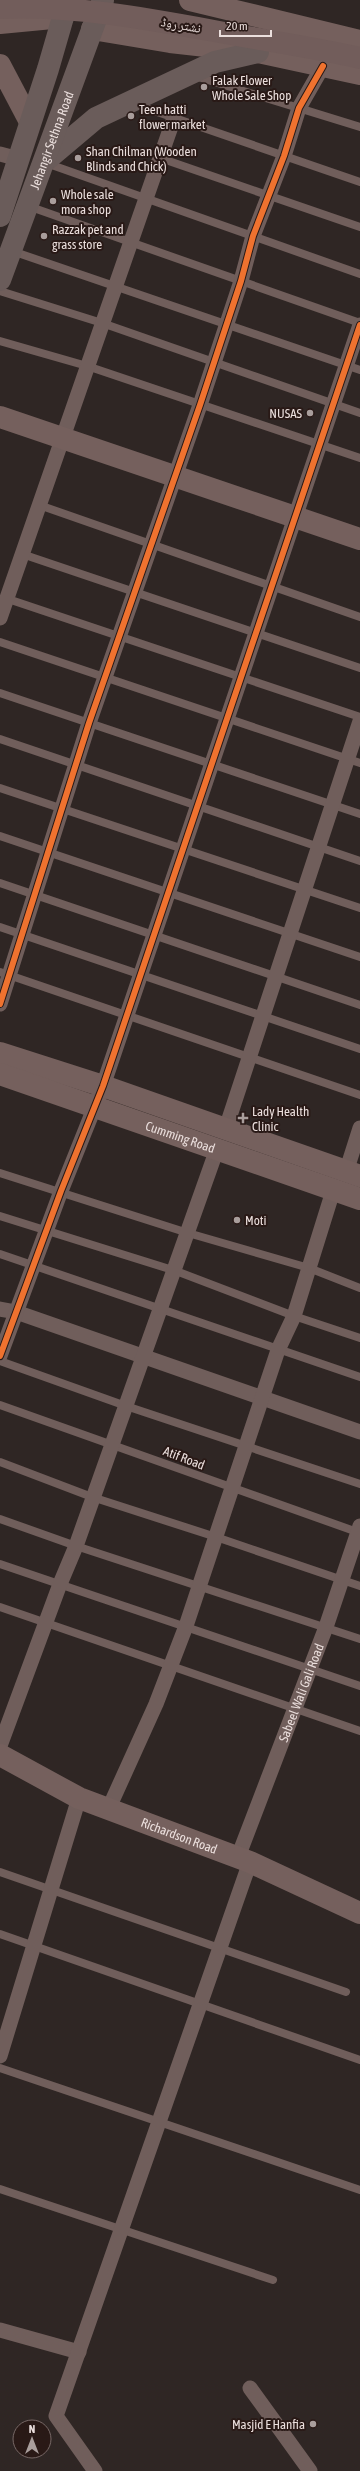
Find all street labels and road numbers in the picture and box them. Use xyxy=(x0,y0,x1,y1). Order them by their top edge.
street label: نشتر روڈ xyxy=(160,14,202,37)
street label: Jehangir Sethna Road xyxy=(27,89,76,191)
street label: Cumming Road xyxy=(144,1118,217,1156)
street label: Atif Road xyxy=(161,1443,207,1473)
street label: Sabeel Wali Gali Road xyxy=(275,1641,326,1744)
street label: Richardson Road xyxy=(139,1814,220,1857)

